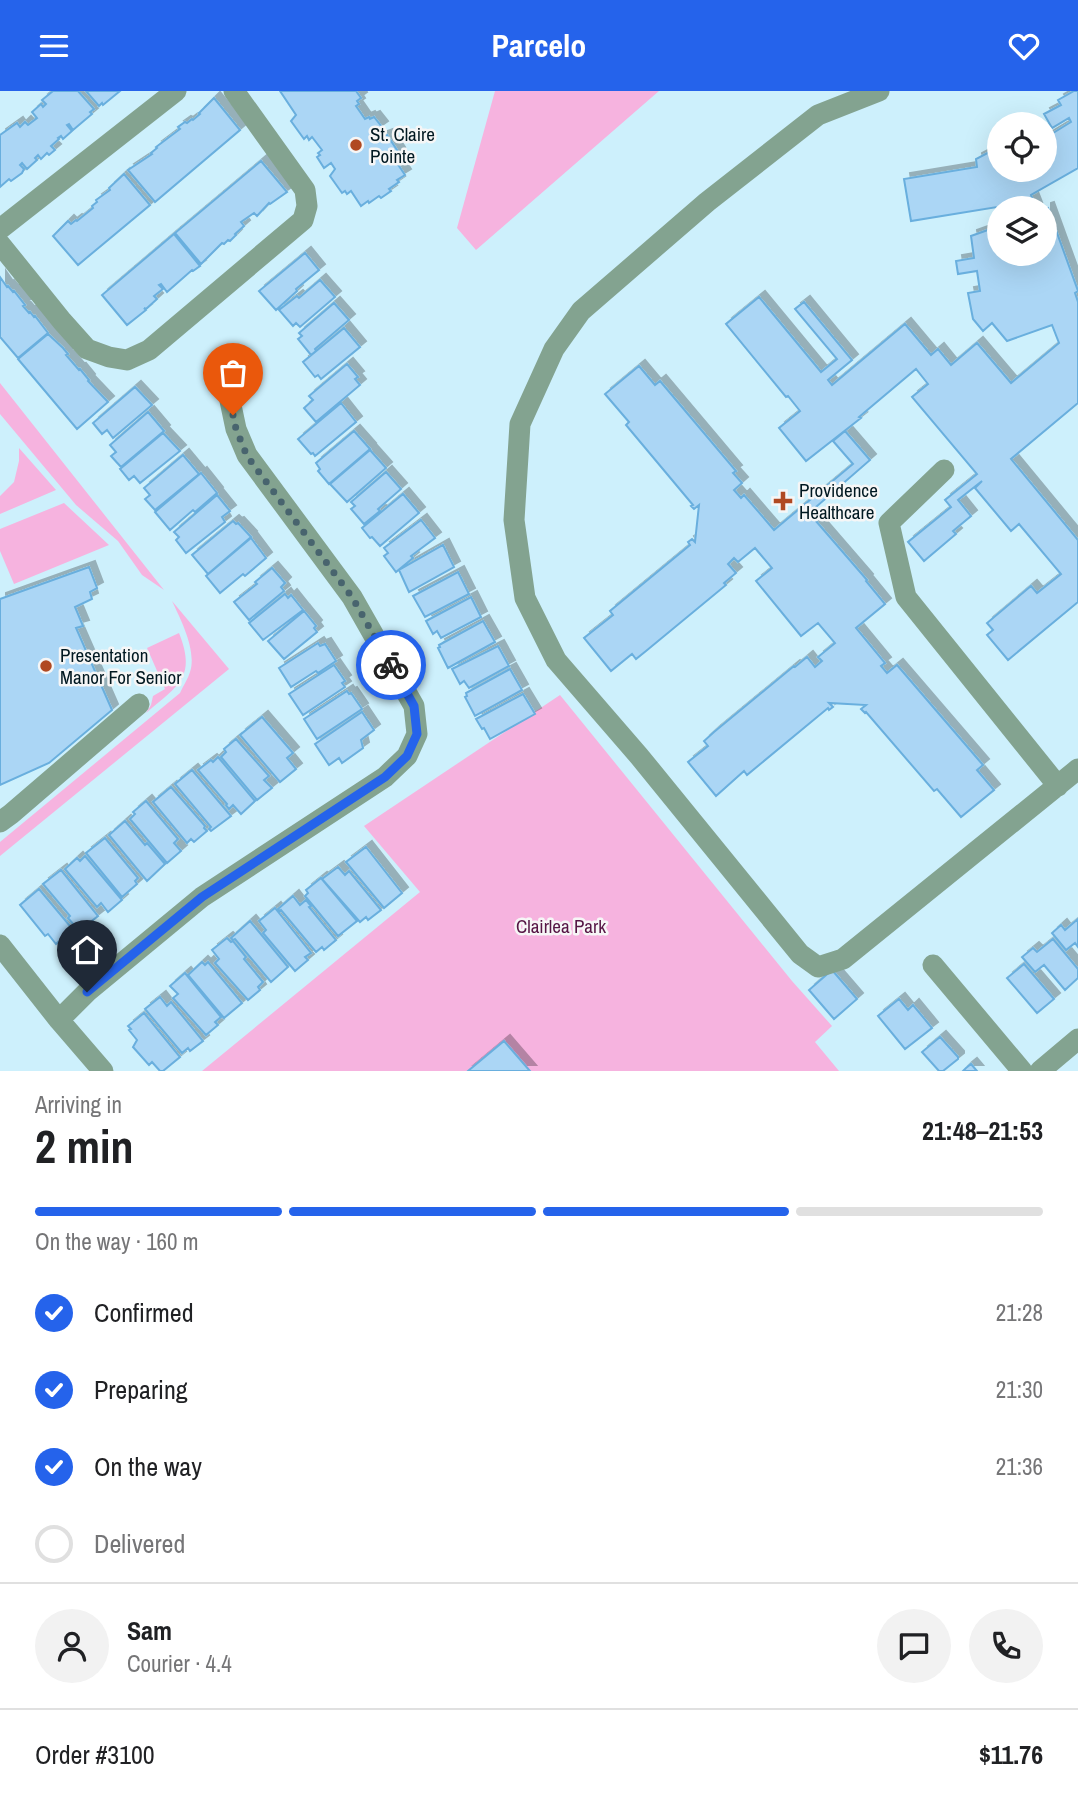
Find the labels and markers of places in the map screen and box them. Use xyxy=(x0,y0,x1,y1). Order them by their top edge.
place label: St. Claire Pointe xyxy=(370,121,435,169)
marker: St. Claire Pointe xyxy=(348,137,364,153)
pin xyxy=(203,343,263,415)
place label: Providence Healthcare xyxy=(799,477,878,525)
marker: Providence Healthcare xyxy=(773,491,793,511)
place label: Presentation Manor For Senior xyxy=(60,642,182,690)
marker: Presentation Manor For Senior xyxy=(38,658,54,674)
pin xyxy=(57,920,117,992)

